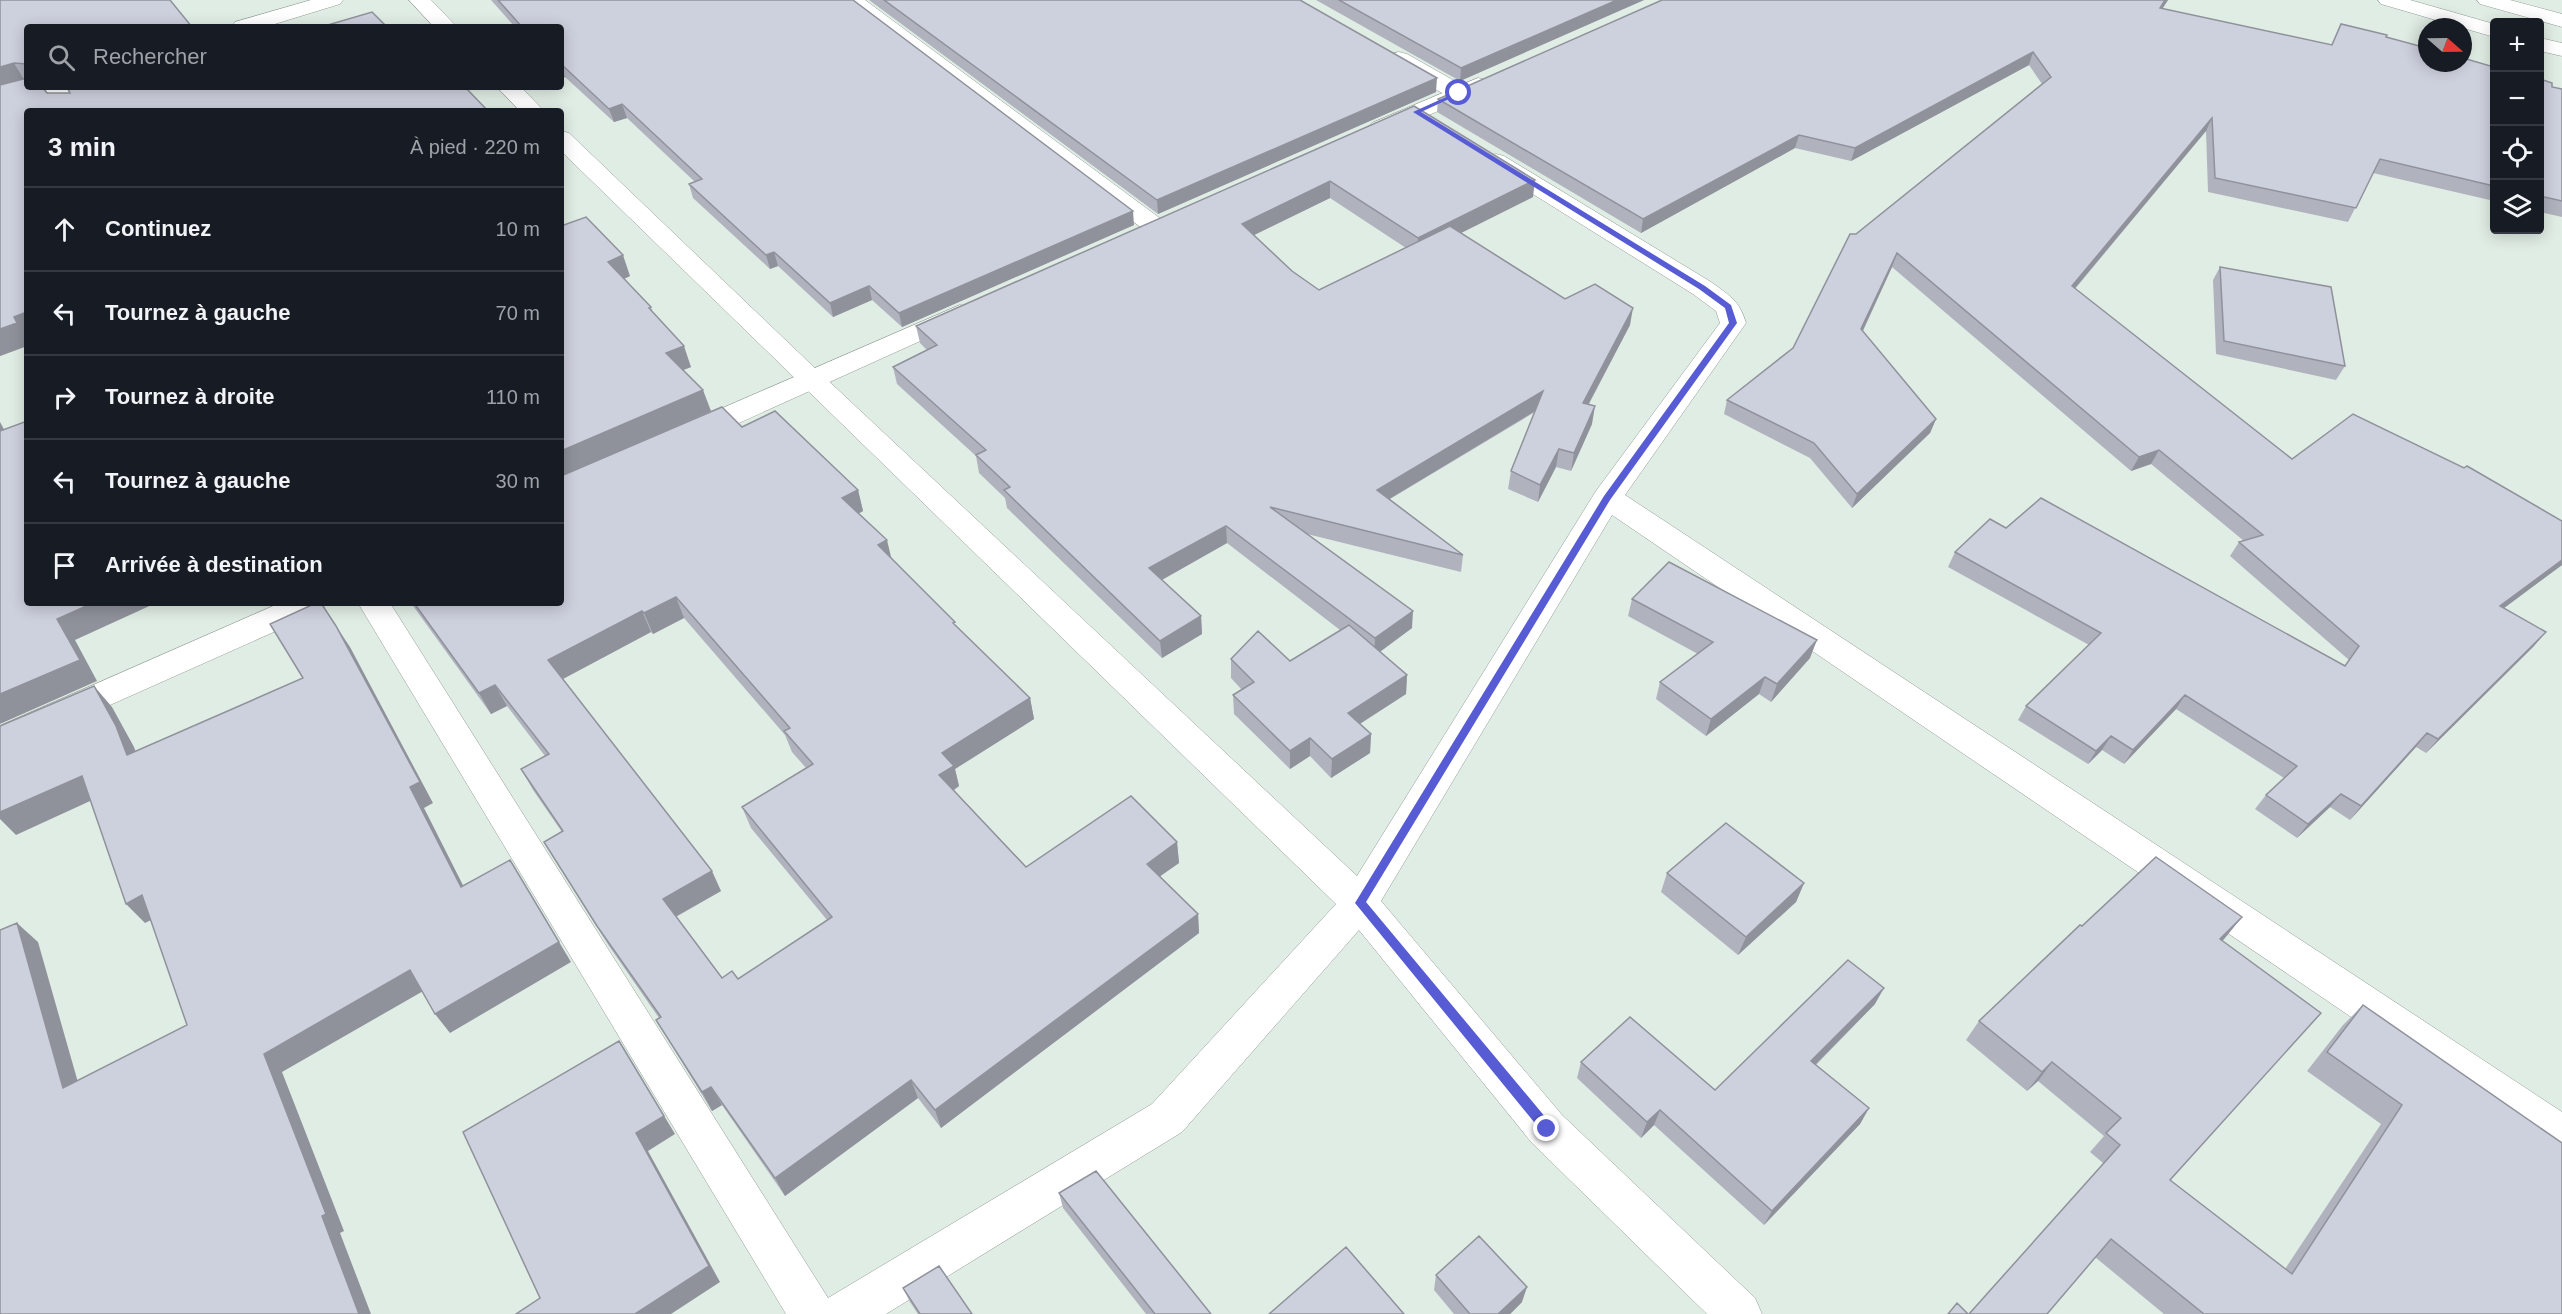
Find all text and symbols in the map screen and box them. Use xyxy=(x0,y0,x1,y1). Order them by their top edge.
north arrow xyxy=(2418,18,2472,72)
map controls xyxy=(2490,18,2544,234)
button: + xyxy=(2490,18,2544,72)
search box xyxy=(24,24,564,90)
icon: search xyxy=(45,41,78,74)
text: Rechercher xyxy=(93,44,207,69)
button: − xyxy=(2490,72,2544,126)
route start xyxy=(1445,79,1471,105)
button: locate xyxy=(2490,126,2544,180)
text: 3 min xyxy=(48,132,116,162)
text: À pied · 220 m xyxy=(410,136,540,158)
button: layers xyxy=(2490,180,2544,234)
icon: ahead xyxy=(48,213,81,246)
text: Continuez xyxy=(105,216,211,241)
text: 10 m xyxy=(496,218,540,240)
icon: left xyxy=(48,297,81,330)
text: Tournez à gauche xyxy=(105,300,290,325)
text: 70 m xyxy=(496,302,540,324)
icon: right xyxy=(48,381,81,414)
text: Tournez à droite xyxy=(105,384,275,409)
text: 110 m xyxy=(486,386,540,408)
icon: left xyxy=(48,465,81,498)
text: Tournez à gauche xyxy=(105,468,290,493)
text: 30 m xyxy=(496,470,540,492)
icon: arrive xyxy=(48,549,81,582)
text: Arrivée à destination xyxy=(105,552,323,577)
route end xyxy=(1533,1115,1559,1141)

